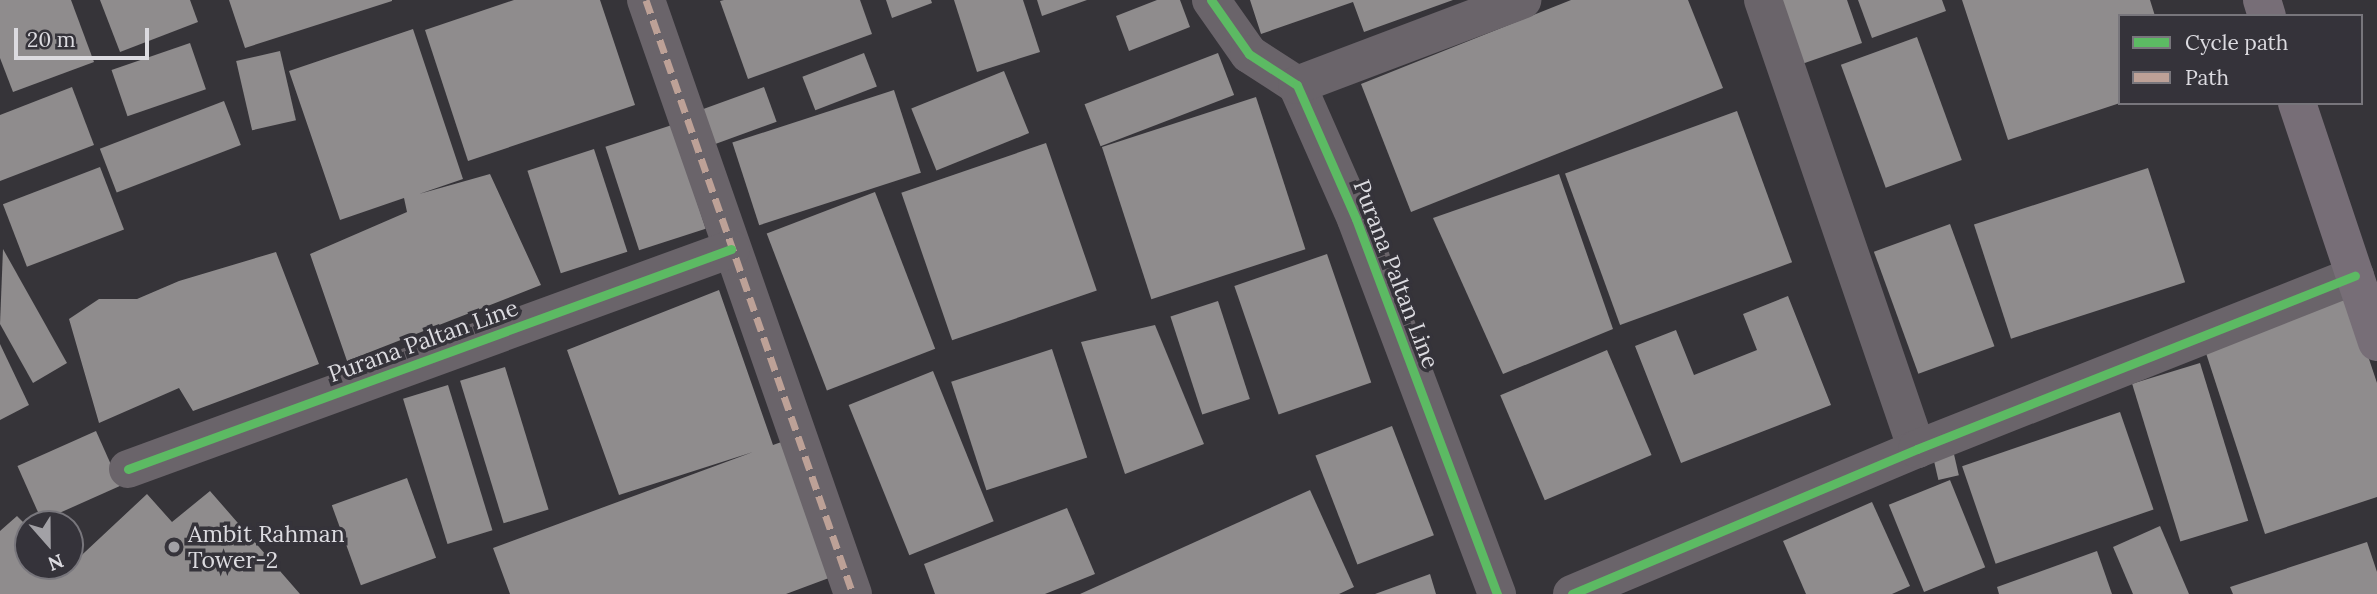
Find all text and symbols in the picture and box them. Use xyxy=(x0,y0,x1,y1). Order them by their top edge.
scale bar xyxy=(18,14,152,58)
legend xyxy=(2118,14,2363,105)
text: 20 m xyxy=(27,26,76,53)
text: Cycle path xyxy=(2185,29,2288,56)
text: Path xyxy=(2185,64,2229,91)
street label: Purana Paltan Line xyxy=(1347,176,1445,372)
street label: Purana Paltan Line xyxy=(324,294,522,388)
north arrow xyxy=(14,510,84,580)
place label: Ambit Rahman Tower-2 xyxy=(188,520,345,574)
marker: Ambit Rahman Tower-2 xyxy=(166,539,182,555)
text: N xyxy=(45,549,67,577)

